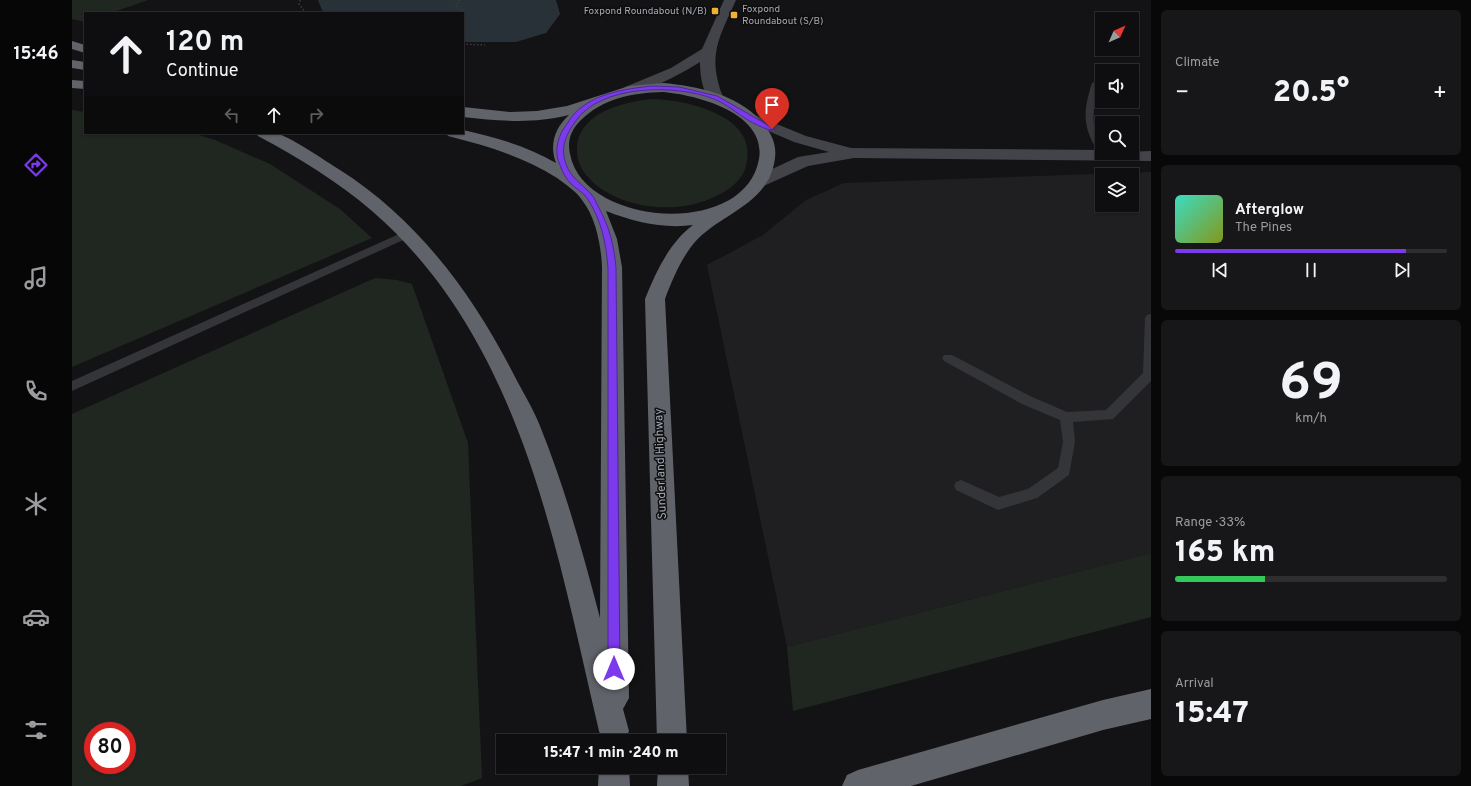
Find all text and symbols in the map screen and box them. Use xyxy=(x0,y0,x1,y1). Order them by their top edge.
place label: Foxpond Roundabout (S/B) xyxy=(742,3,823,28)
place label: Foxpond Roundabout (N/B) xyxy=(584,5,707,18)
marker: Foxpond Roundabout (N/B) xyxy=(710,6,720,16)
marker: Foxpond Roundabout (S/B) xyxy=(729,10,739,20)
north arrow xyxy=(1095,12,1139,56)
map controls xyxy=(1095,12,1139,212)
text: 120 m xyxy=(166,25,244,61)
icon: ahead xyxy=(100,28,152,80)
text: 15:46 xyxy=(13,43,59,66)
text: Climate xyxy=(1175,55,1220,71)
text: Continue xyxy=(166,60,238,83)
button: sound xyxy=(1095,64,1139,108)
text: 20.5° xyxy=(1273,75,1349,112)
text: − xyxy=(1175,80,1189,107)
text: + xyxy=(1433,80,1447,107)
pin xyxy=(755,88,789,129)
icon: arrive xyxy=(761,94,783,116)
icon: left xyxy=(221,104,243,126)
icon: ahead xyxy=(263,104,285,126)
icon: right xyxy=(305,104,327,126)
button: search xyxy=(1095,116,1139,160)
icon: directions xyxy=(22,151,50,179)
button: layers xyxy=(1095,168,1139,212)
text: Afterglow xyxy=(1235,201,1304,220)
text: The Pines xyxy=(1235,220,1292,236)
icon: previous xyxy=(1209,259,1231,281)
icon: pause xyxy=(1300,259,1322,281)
icon: next xyxy=(1391,259,1413,281)
icon: music xyxy=(22,264,50,292)
text: 69 xyxy=(1279,352,1343,418)
icon: phone xyxy=(22,377,50,405)
street label: Sunderland Highway xyxy=(651,408,671,520)
text: km/h xyxy=(1295,411,1327,427)
icon: climate xyxy=(22,490,50,518)
text: Range · 33% xyxy=(1175,515,1245,531)
text: 165 km xyxy=(1175,535,1275,572)
icon: car xyxy=(22,603,50,631)
position arrow xyxy=(593,648,635,690)
text: Arrival xyxy=(1175,676,1214,692)
text: 15:47 xyxy=(1175,696,1249,733)
icon: filters xyxy=(22,716,50,744)
speed limit sign: 80 xyxy=(84,722,136,774)
text: 15:47 · 1 min · 240 m xyxy=(543,744,679,763)

